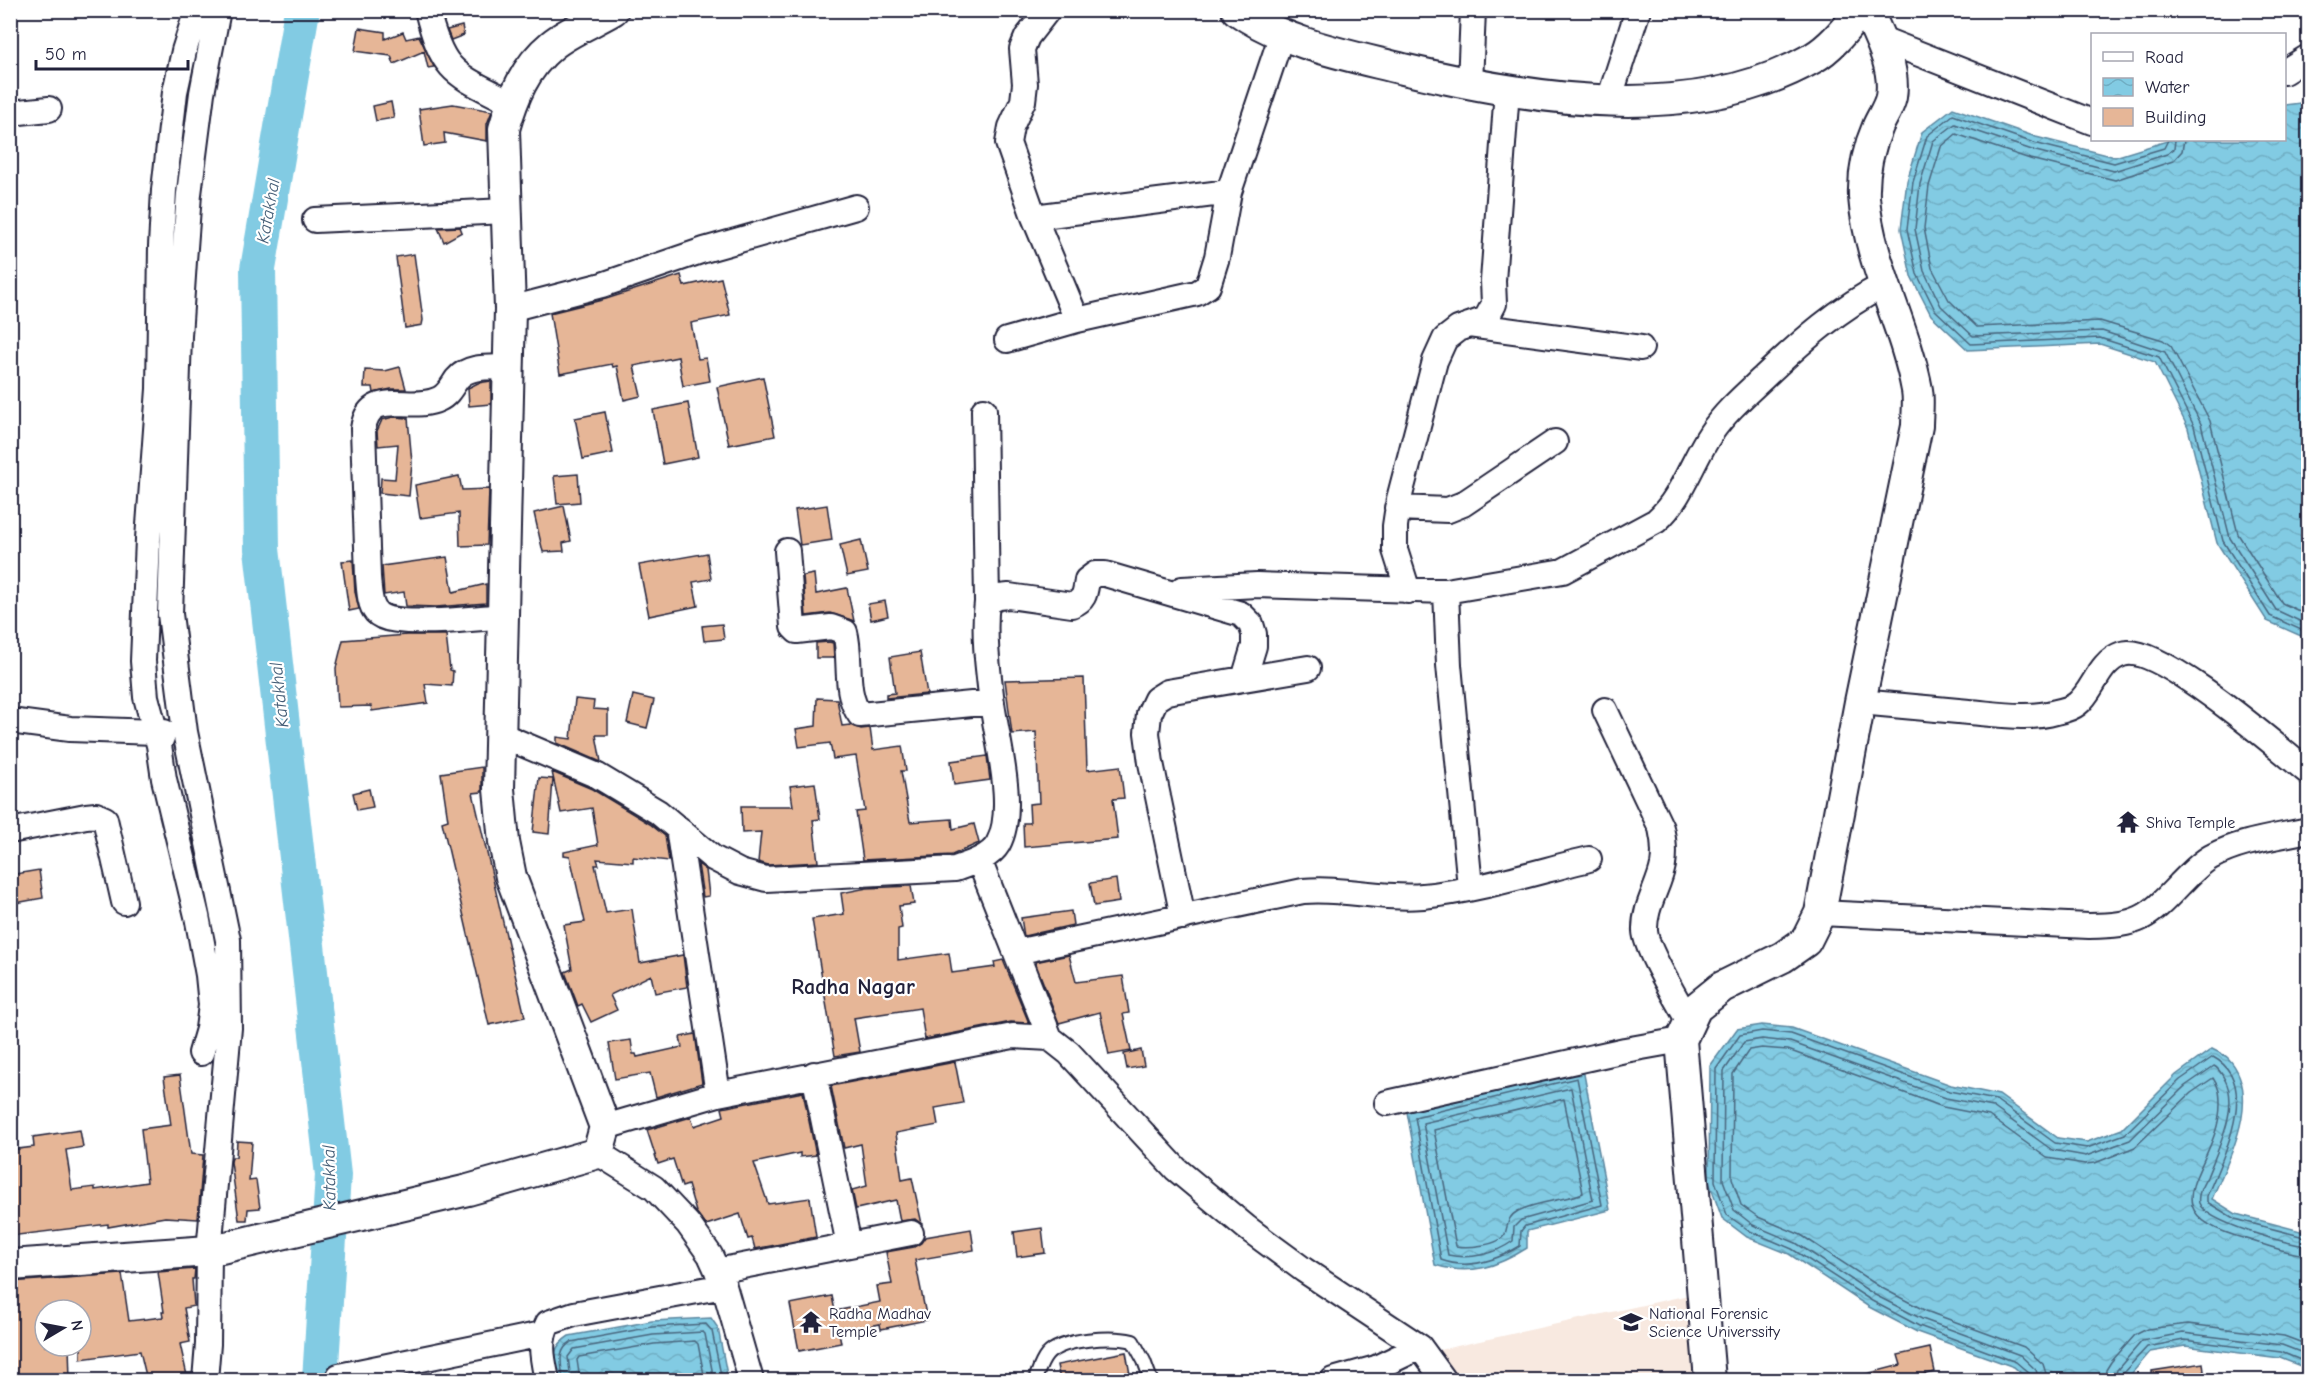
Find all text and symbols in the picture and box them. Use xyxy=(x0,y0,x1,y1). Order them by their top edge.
scale bar xyxy=(36,33,188,71)
legend xyxy=(2091,33,2286,141)
text: 50 m xyxy=(45,44,87,65)
text: Road xyxy=(2145,47,2184,68)
text: Water xyxy=(2145,77,2190,98)
text: Building xyxy=(2145,107,2207,128)
water label: Katakhal xyxy=(252,176,285,245)
water label: Katakhal xyxy=(266,660,293,729)
temple icon: Shiva Temple xyxy=(2115,809,2141,835)
place label: Shiva Temple xyxy=(2146,814,2235,832)
district label: Radha Nagar xyxy=(791,974,915,1000)
water label: Katakhal xyxy=(318,1144,341,1211)
north arrow xyxy=(33,1298,93,1358)
place label: Radha Madhav Temple xyxy=(829,1305,931,1341)
place label: National Forensic Science Universsity xyxy=(1649,1305,1781,1341)
temple icon: Radha Madhav Temple xyxy=(798,1309,824,1335)
school or university icon: National Forensic Science Universsity xyxy=(1618,1309,1644,1335)
text: N xyxy=(67,1319,87,1332)

